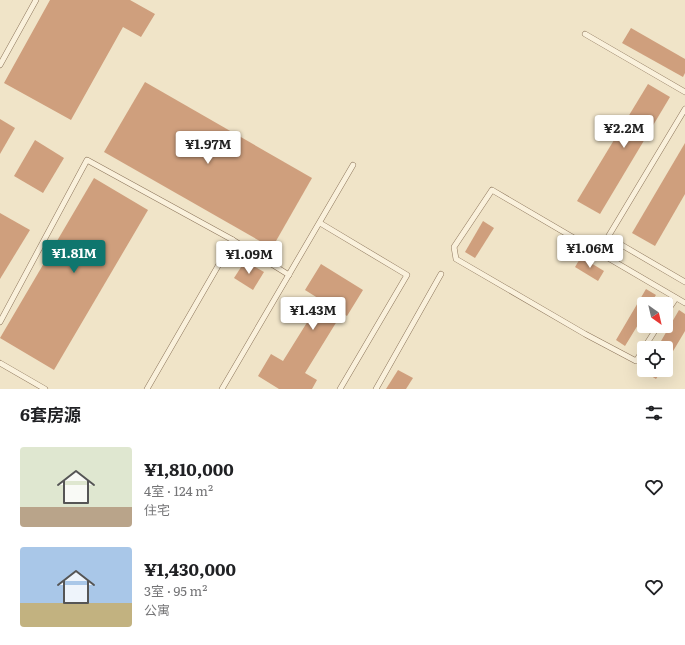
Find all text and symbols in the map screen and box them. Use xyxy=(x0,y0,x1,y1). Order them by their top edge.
pin: ¥2.2M xyxy=(596,115,652,149)
text: ¥2.2M xyxy=(604,118,644,137)
pin: ¥1.97M xyxy=(175,131,241,165)
text: ¥1.97M xyxy=(185,134,231,153)
pin: ¥1.06M xyxy=(557,235,623,269)
text: ¥1.06M xyxy=(566,238,614,257)
pin: ¥1.81M xyxy=(41,240,107,274)
pin: ¥1.09M xyxy=(216,241,282,275)
text: ¥1.81M xyxy=(51,243,97,262)
text: ¥1.09M xyxy=(225,244,273,263)
pin: ¥1.43M xyxy=(280,297,346,331)
north arrow xyxy=(637,297,673,333)
map controls xyxy=(637,297,673,377)
text: ¥1.43M xyxy=(290,300,336,319)
button: locate xyxy=(637,341,673,377)
text: 6套房源 xyxy=(20,401,81,426)
icon: filters xyxy=(643,402,665,424)
text: ¥1,810,000 xyxy=(144,456,234,481)
icon: home xyxy=(52,463,100,511)
icon: heart xyxy=(643,476,665,498)
text: 4室 · 124 m² xyxy=(144,481,213,500)
text: 住宅 xyxy=(144,500,170,519)
text: ¥1,430,000 xyxy=(144,556,236,581)
icon: home xyxy=(52,563,100,611)
icon: heart xyxy=(643,576,665,598)
text: 3室 · 95 m² xyxy=(144,581,207,600)
text: 公寓 xyxy=(144,600,170,619)

